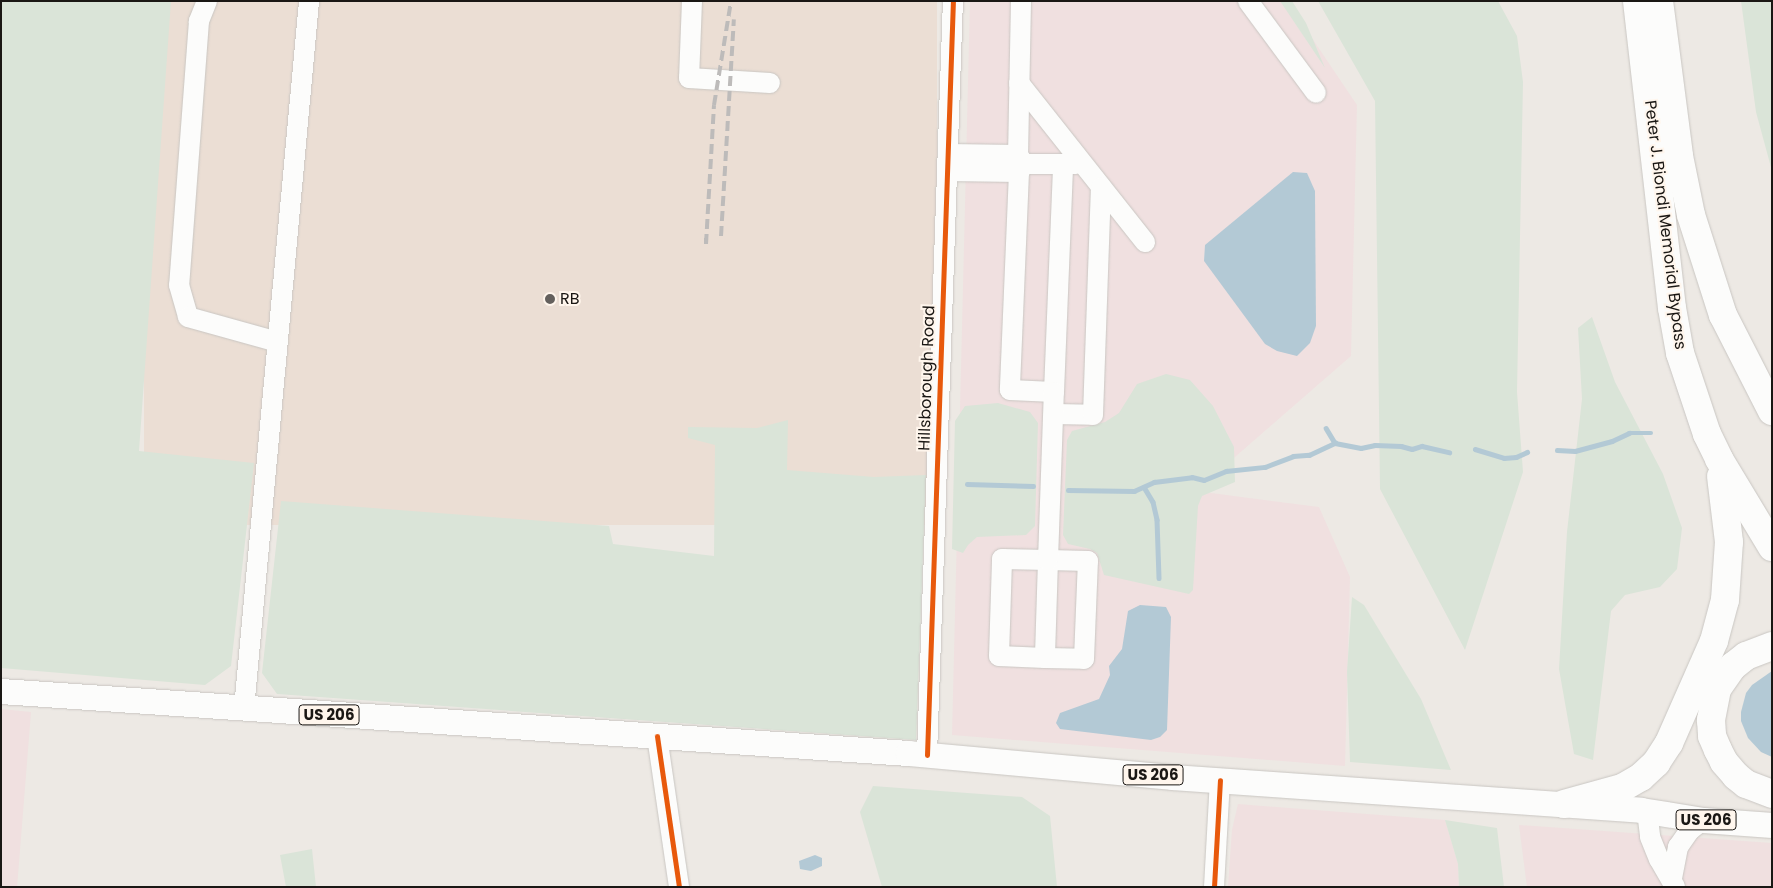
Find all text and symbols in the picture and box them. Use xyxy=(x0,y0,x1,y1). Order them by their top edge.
street label: Peter J. Biondi Memorial Bypass xyxy=(1640,99,1690,351)
place label: RB xyxy=(560,289,580,309)
marker: RB xyxy=(544,293,556,305)
street label: Hillsborough Road xyxy=(915,305,939,451)
road number: US 206 xyxy=(298,702,360,728)
road number: US 206 xyxy=(1122,762,1184,788)
road number: US 206 xyxy=(1675,808,1737,832)

